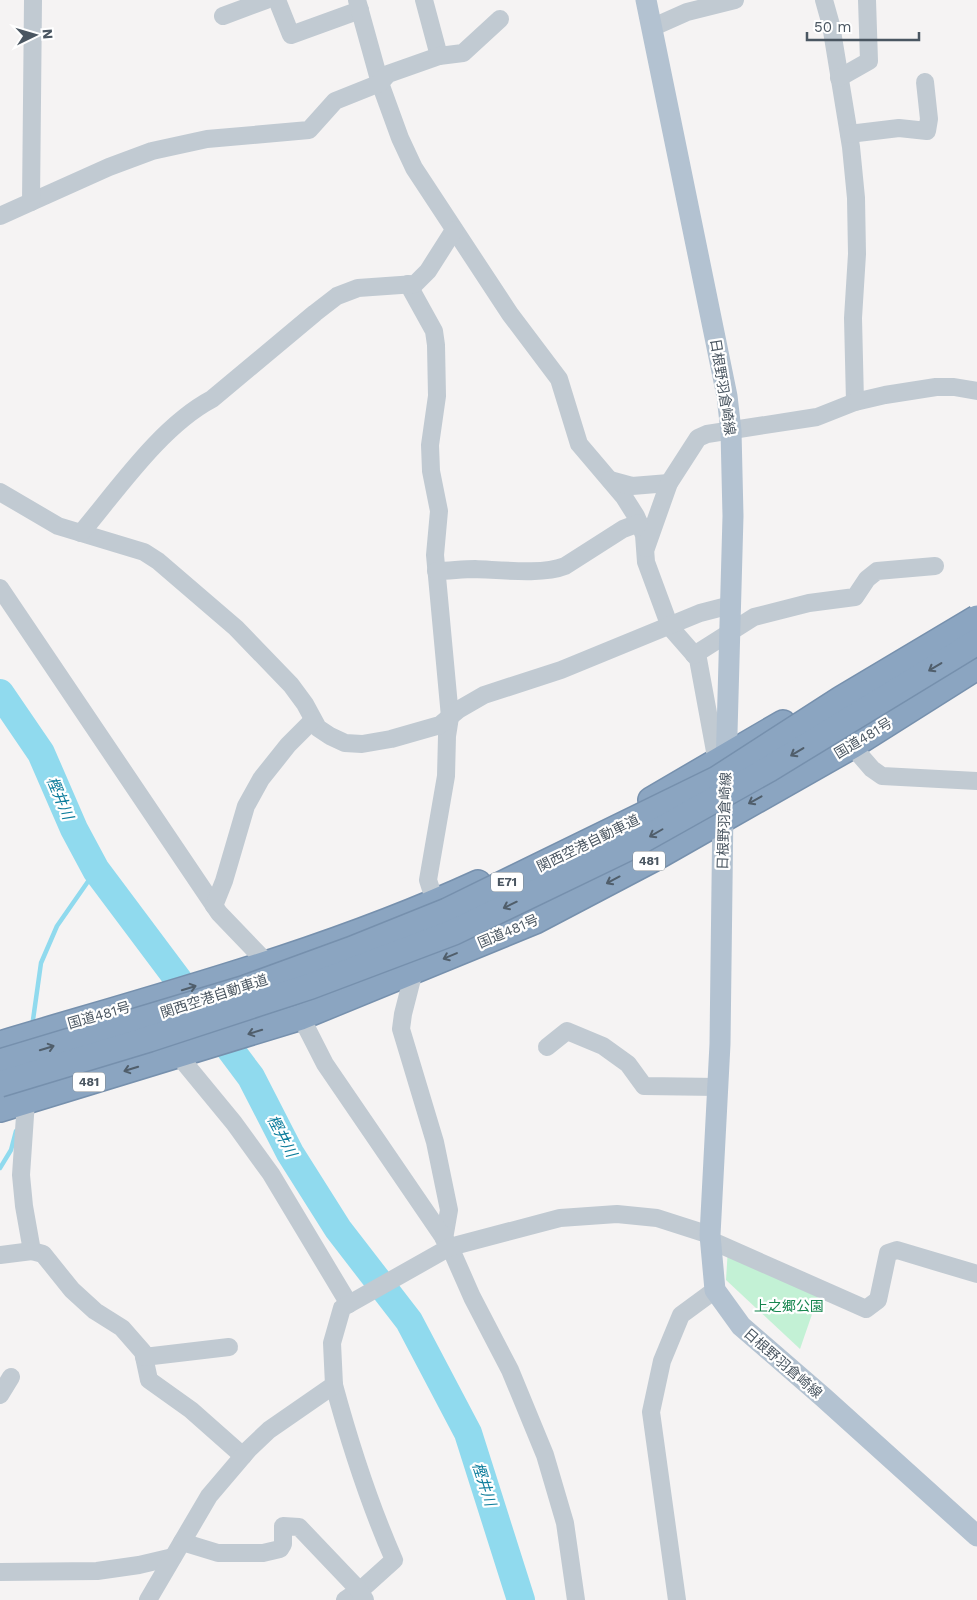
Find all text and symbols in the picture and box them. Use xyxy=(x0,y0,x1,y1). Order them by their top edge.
north arrow xyxy=(10,10,60,60)
scale bar xyxy=(807,10,920,42)
text: 50 m xyxy=(814,18,851,36)
text: N xyxy=(40,28,56,40)
street label: 日根野羽倉崎線 xyxy=(707,337,739,437)
one-way arrow xyxy=(929,663,943,673)
street label: 国道481号 xyxy=(831,714,895,762)
one-way arrow xyxy=(790,747,804,757)
street label: 日根野羽倉崎線 xyxy=(714,772,734,870)
water label: 樫井川 xyxy=(43,774,78,824)
one-way arrow xyxy=(748,796,763,805)
street label: 関西空港自動車道 xyxy=(534,811,642,875)
one-way arrow xyxy=(648,828,663,838)
road number: 481 xyxy=(633,851,665,870)
road number: E71 xyxy=(491,872,523,892)
one-way arrow xyxy=(606,875,621,885)
one-way arrow xyxy=(503,901,518,910)
street label: 国道481号 xyxy=(475,911,541,951)
one-way arrow xyxy=(443,952,458,961)
street label: 関西空港自動車道 xyxy=(158,971,270,1021)
one-way arrow xyxy=(180,982,196,992)
street label: 国道481号 xyxy=(66,998,132,1032)
one-way arrow xyxy=(247,1027,263,1037)
one-way arrow xyxy=(38,1042,54,1052)
one-way arrow xyxy=(124,1065,140,1075)
road number: 481 xyxy=(73,1072,105,1092)
water label: 樫井川 xyxy=(263,1112,301,1162)
park label: 上之郷公園 xyxy=(754,1298,824,1314)
street label: 日根野羽倉崎線 xyxy=(741,1325,825,1401)
water label: 樫井川 xyxy=(468,1460,500,1510)

